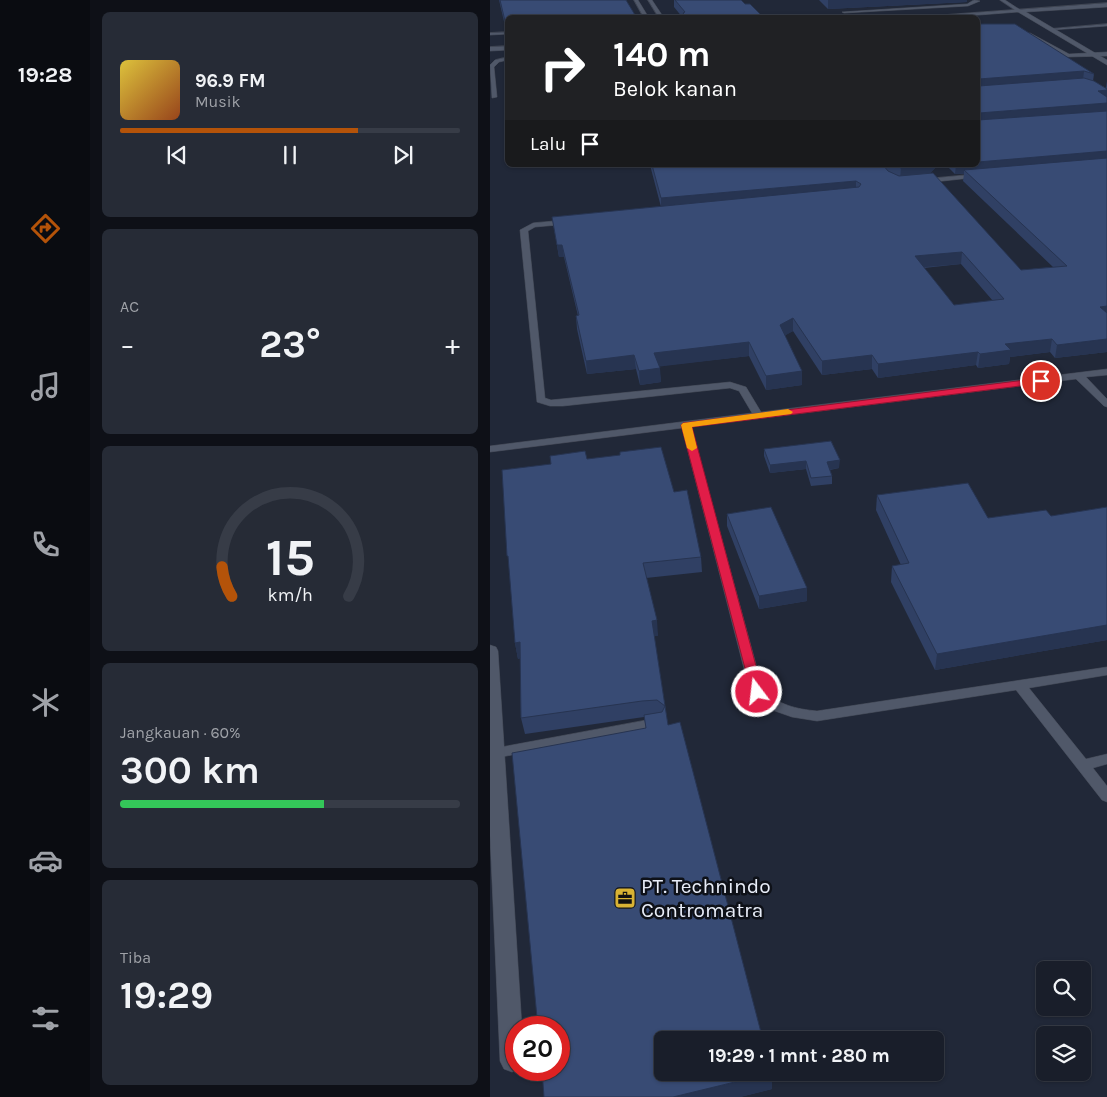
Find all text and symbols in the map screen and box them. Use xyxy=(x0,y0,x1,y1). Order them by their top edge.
text: 140 m xyxy=(613,34,711,75)
icon: right xyxy=(530,35,595,100)
text: 19:28 xyxy=(18,62,72,88)
text: 96.9 FM xyxy=(195,70,266,92)
text: Belok kanan xyxy=(613,76,737,102)
text: Musik xyxy=(195,92,240,111)
icon: arrive xyxy=(576,130,604,158)
text: Lalu xyxy=(530,133,566,155)
icon: previous xyxy=(163,141,191,169)
icon: pause xyxy=(276,141,304,169)
icon: next xyxy=(389,141,417,169)
icon: directions xyxy=(28,211,63,246)
text: AC xyxy=(120,297,139,316)
text: 23° xyxy=(259,322,321,367)
text: − xyxy=(120,328,135,361)
text: + xyxy=(445,328,460,361)
pin xyxy=(1020,360,1062,402)
icon: arrive xyxy=(1027,367,1055,395)
icon: music xyxy=(28,369,63,404)
icon: phone xyxy=(28,527,63,562)
text: 15 xyxy=(266,527,314,588)
text: km/h xyxy=(267,585,313,606)
position arrow xyxy=(730,665,782,717)
icon: climate xyxy=(28,685,63,720)
text: Jangkauan · 60% xyxy=(120,723,241,742)
text: 300 km xyxy=(120,748,260,793)
icon: car xyxy=(28,843,63,878)
place label: PT. Technindo Contromatra xyxy=(641,874,771,922)
office icon: PT. Technindo Contromatra xyxy=(613,886,637,910)
text: Tiba xyxy=(120,948,151,967)
map controls xyxy=(1036,961,1091,1081)
button: search xyxy=(1036,961,1091,1016)
text: 19:29 xyxy=(120,973,213,1018)
icon: filters xyxy=(28,1001,63,1036)
speed limit sign: 20 xyxy=(505,1016,570,1081)
button: layers xyxy=(1036,1026,1091,1081)
text: 19:29 · 1 mnt · 280 m xyxy=(708,1045,890,1067)

